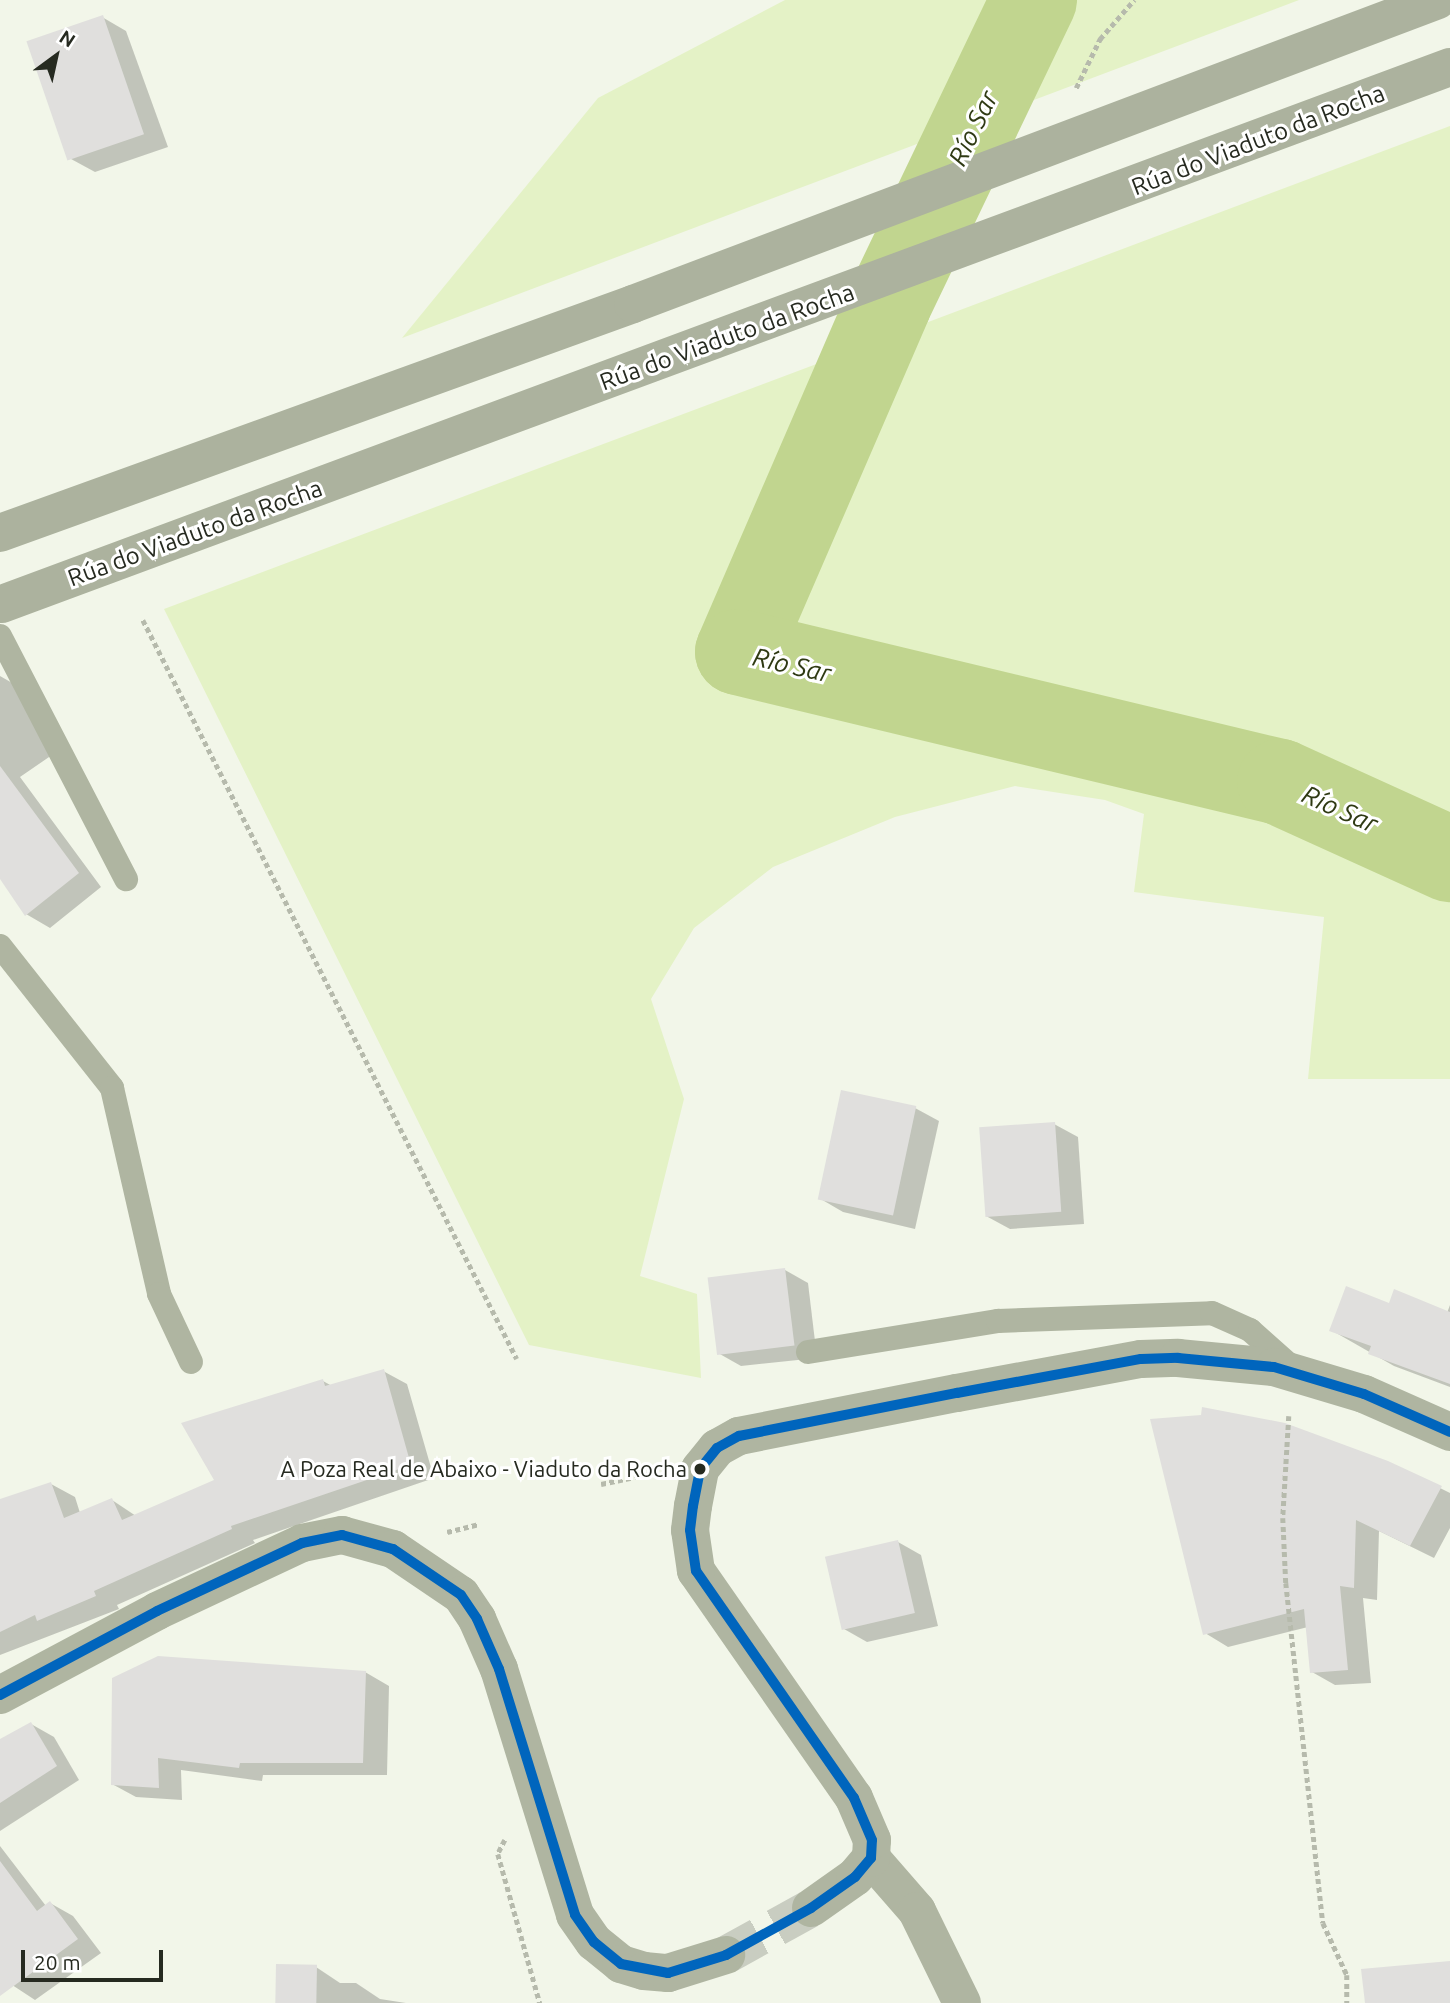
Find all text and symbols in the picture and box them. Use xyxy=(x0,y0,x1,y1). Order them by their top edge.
north arrow xyxy=(21,21,91,91)
text: N xyxy=(55,25,79,51)
street label: Rúa do Viaduto da Rocha xyxy=(1127,78,1389,202)
water label: Río Sar xyxy=(942,85,1004,171)
street label: Rúa do Viaduto da Rocha xyxy=(596,277,858,397)
street label: Rúa do Viaduto da Rocha xyxy=(64,473,326,593)
water label: Río Sar xyxy=(750,641,834,689)
water label: Río Sar xyxy=(1297,779,1383,839)
place label: A Poza Real de Abaixo - Viaduto da Rocha xyxy=(281,1456,687,1482)
marker: A Poza Real de Abaixo - Viaduto da Rocha xyxy=(693,1462,707,1476)
scale bar xyxy=(24,1937,166,1981)
text: 20 m xyxy=(34,1950,81,1974)

